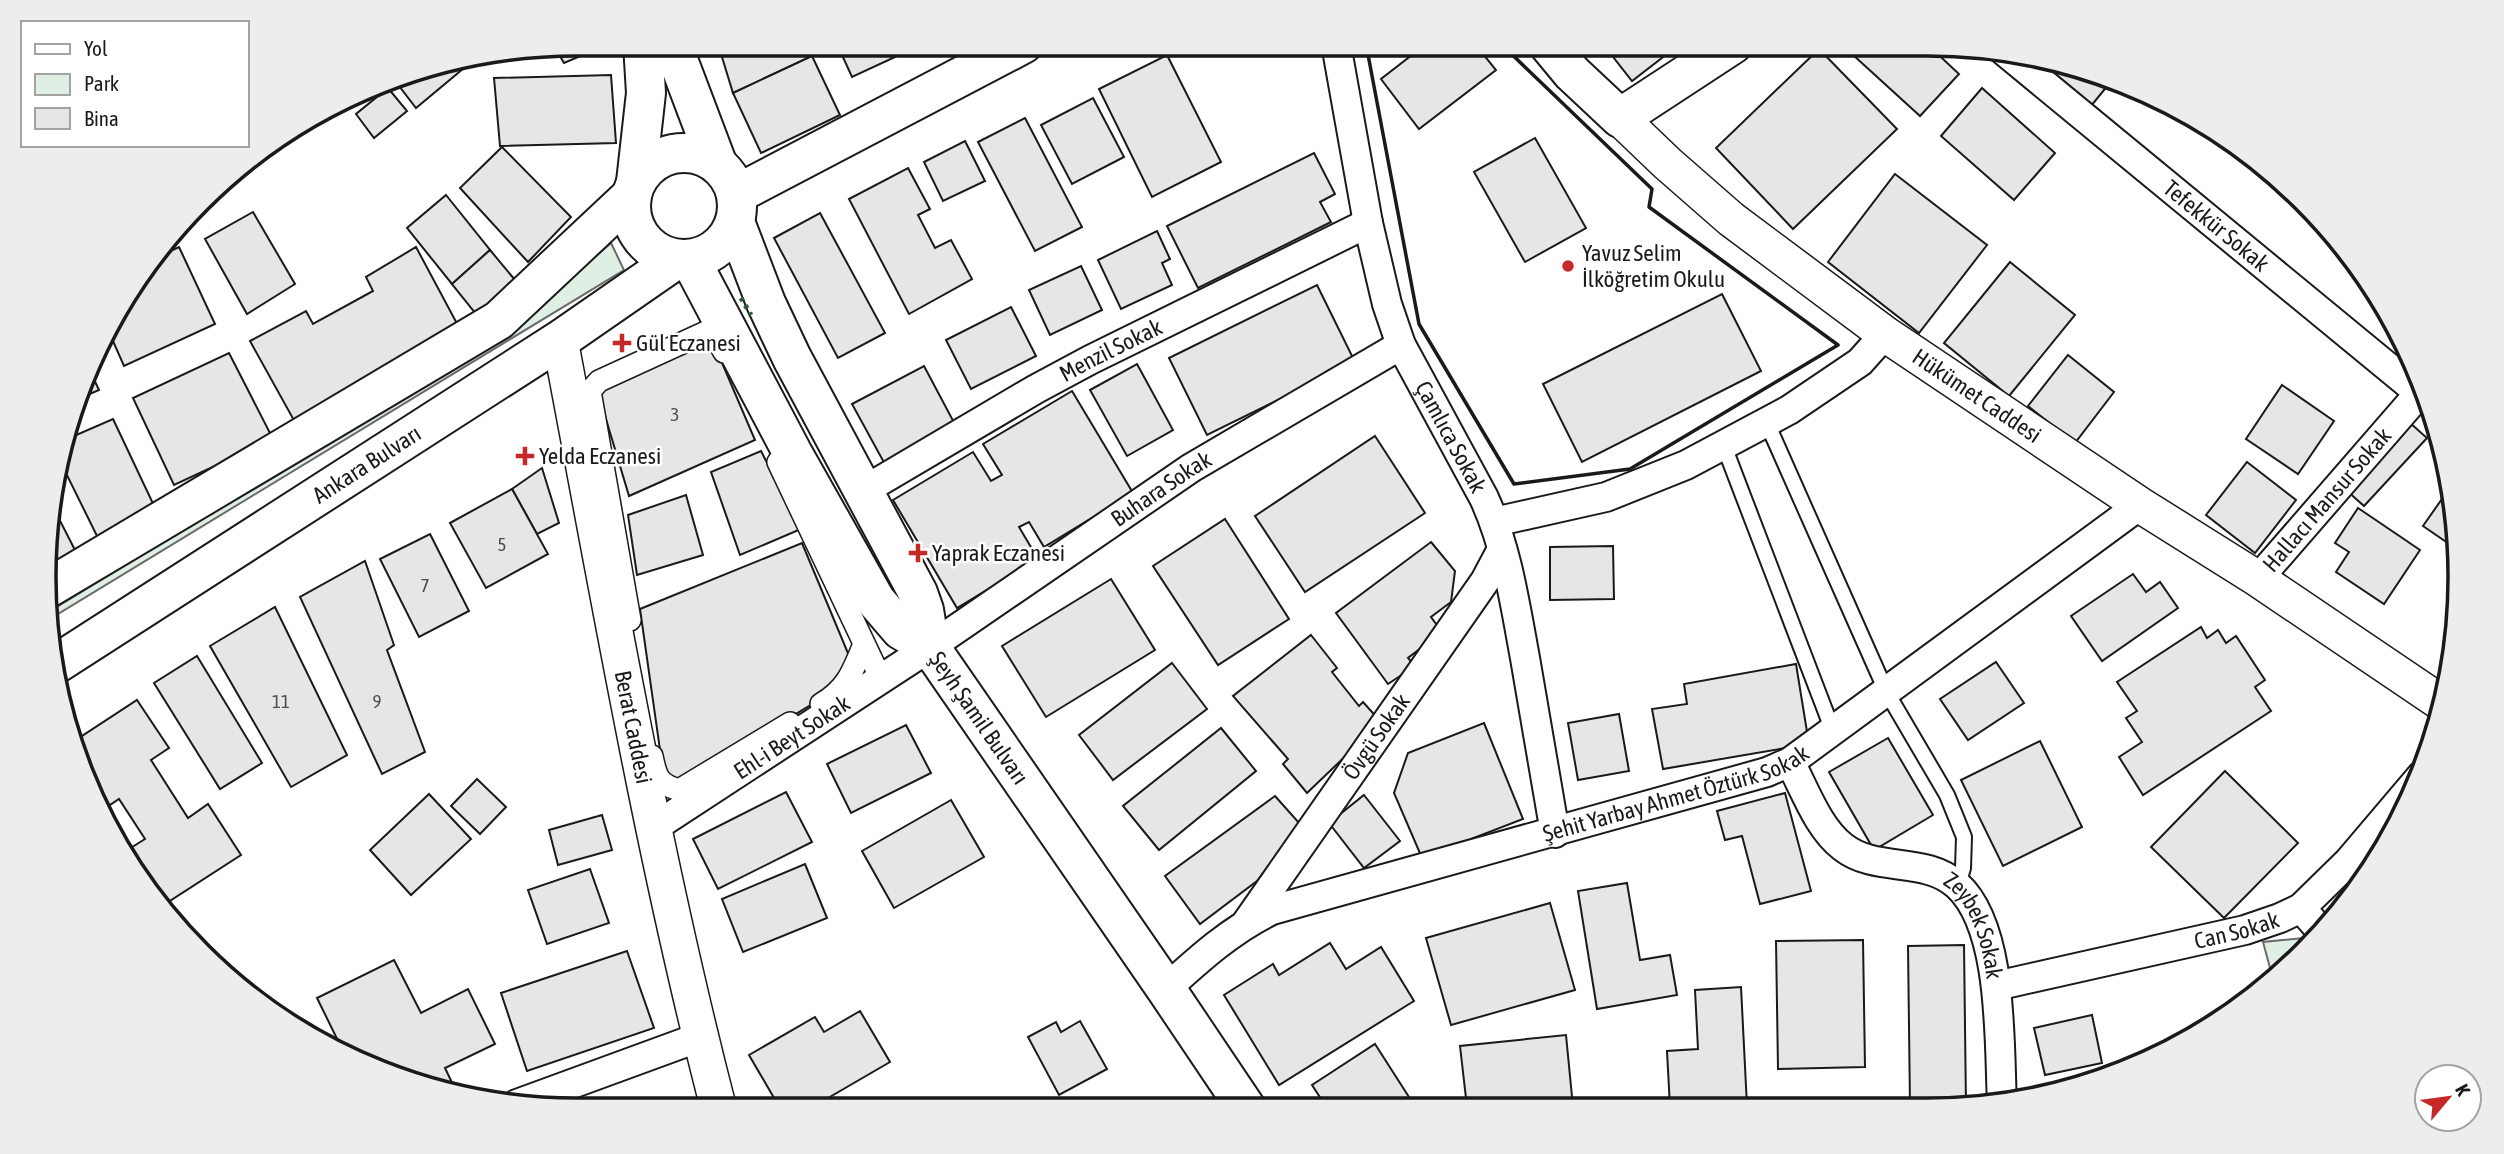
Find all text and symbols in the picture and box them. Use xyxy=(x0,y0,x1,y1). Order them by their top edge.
legend xyxy=(21,21,248,147)
text: Yol xyxy=(84,36,108,60)
text: Park xyxy=(84,71,119,95)
text: Bina xyxy=(84,106,119,130)
street label: Tefekkür Sokak xyxy=(2158,175,2274,277)
place label: Yavuz Selim İlköğretim Okulu xyxy=(1582,240,1725,292)
marker: Yavuz Selim İlköğretim Okulu xyxy=(1560,258,1576,274)
street label: Menzil Sokak xyxy=(1055,314,1166,387)
place label: Gül Eczanesi xyxy=(636,330,741,356)
marker: Gül Eczanesi xyxy=(614,335,630,351)
street label: Hükümet Caddesi xyxy=(1908,343,2046,448)
street label: Çamlıca Sokak xyxy=(1410,377,1492,497)
house number: 3 xyxy=(671,403,679,425)
street label: Ankara Bulvarı xyxy=(308,420,426,509)
street label: Hallacı Mansur Sokak xyxy=(2257,423,2396,577)
place label: Yelda Eczanesi xyxy=(539,443,661,469)
street label: Buhara Sokak xyxy=(1106,446,1216,532)
marker: Yelda Eczanesi xyxy=(517,448,533,464)
house number: 5 xyxy=(498,533,506,555)
place label: Yaprak Eczanesi xyxy=(932,540,1065,566)
marker: Yaprak Eczanesi xyxy=(910,545,926,561)
house number: 7 xyxy=(421,574,429,596)
street label: Şeyh Şamil Bulvarı xyxy=(924,647,1034,789)
street label: Berat Caddesi xyxy=(610,668,657,786)
street label: Övgü Sokak xyxy=(1337,689,1415,785)
house number: 11 xyxy=(272,690,290,712)
house number: 9 xyxy=(373,690,382,712)
street label: Ehl-i Beyt Sokak xyxy=(729,690,855,784)
street label: Şehit Yarbay Ahmet Öztürk Sokak xyxy=(1540,740,1814,847)
street label: Zeybek Sokak xyxy=(1939,866,2008,981)
street label: Can Sokak xyxy=(2192,906,2283,954)
north arrow xyxy=(2413,1063,2483,1133)
text: K xyxy=(2451,1080,2475,1100)

